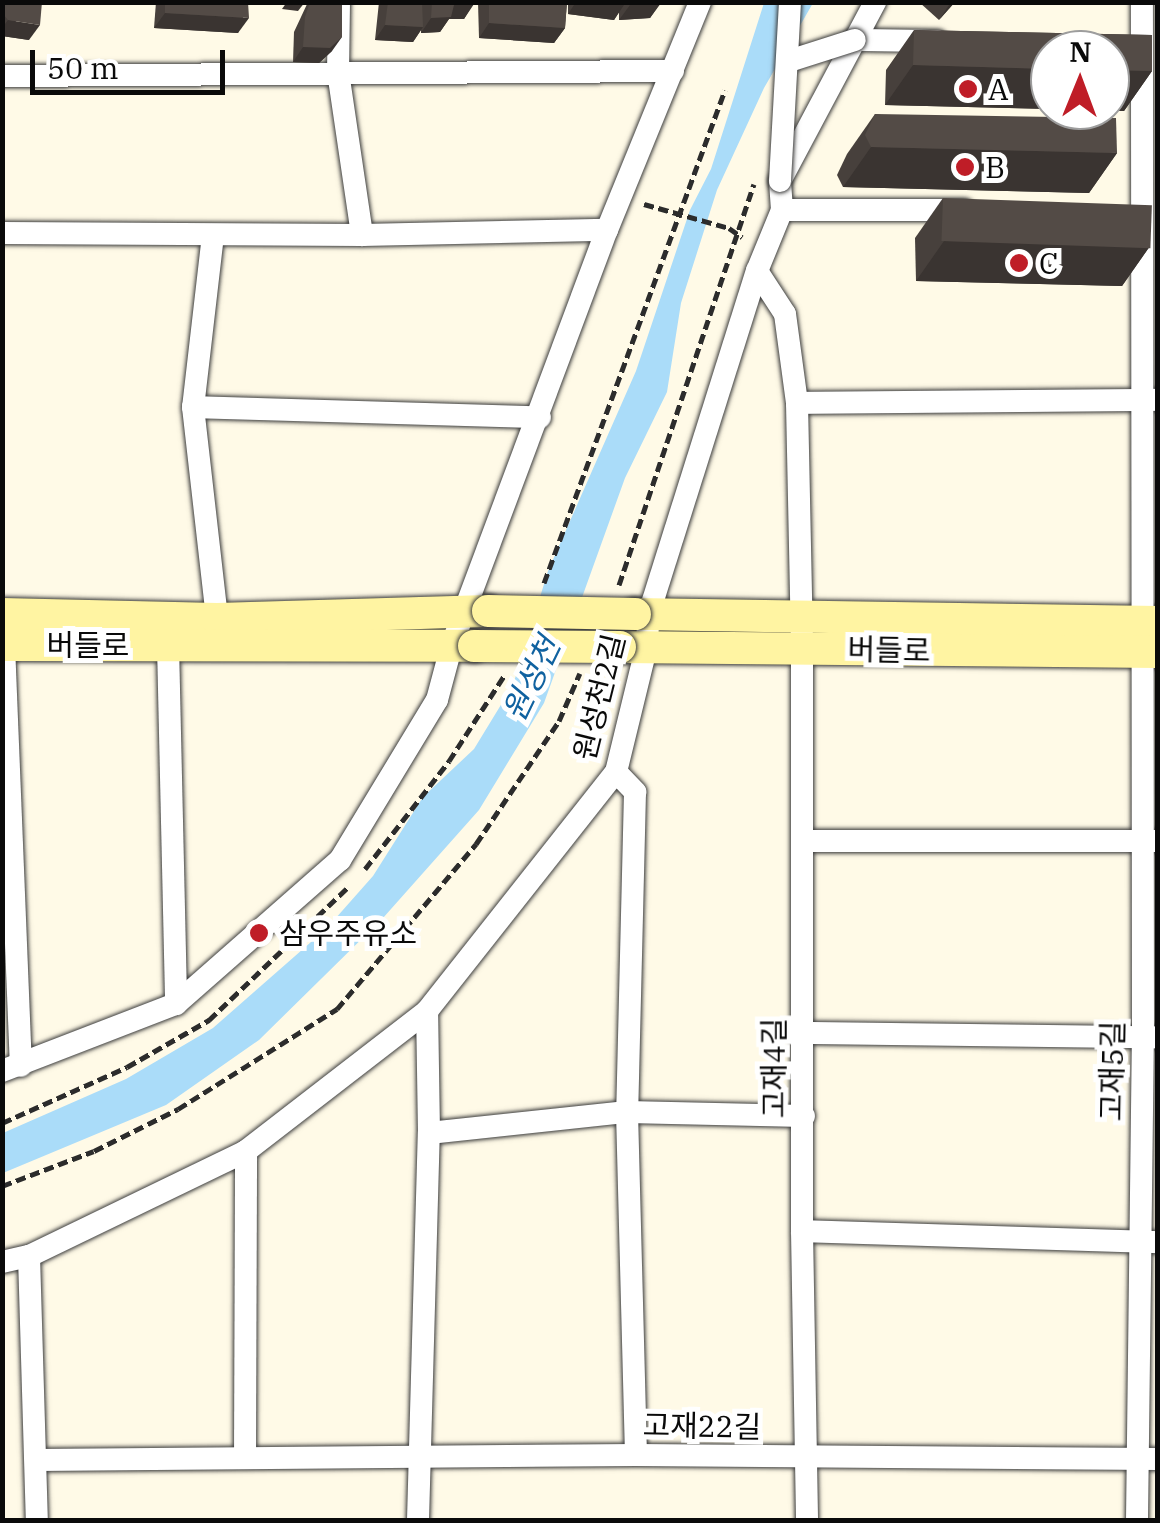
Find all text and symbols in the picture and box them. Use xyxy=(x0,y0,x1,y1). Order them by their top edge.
scale bar xyxy=(35,30,230,92)
north arrow xyxy=(1030,30,1130,130)
text: N xyxy=(1069,33,1092,70)
text: 50 m xyxy=(47,48,119,87)
place label: A xyxy=(988,71,1009,107)
marker: A xyxy=(957,78,979,100)
place label: B xyxy=(985,149,1005,185)
marker: B xyxy=(954,156,976,178)
place label: C xyxy=(1039,245,1058,281)
marker: C xyxy=(1008,252,1030,274)
street label: 버들로 xyxy=(47,627,129,663)
street label: 원성천2길 xyxy=(566,630,632,764)
water label: 원성천 xyxy=(494,631,568,727)
street label: 버들로 xyxy=(847,631,931,669)
place label: 삼우주유소 xyxy=(279,915,417,951)
marker: 삼우주유소 xyxy=(248,922,270,944)
street label: 고재4길 xyxy=(756,1018,792,1118)
street label: 고재5길 xyxy=(1093,1020,1131,1122)
street label: 고재22길 xyxy=(642,1407,762,1445)

